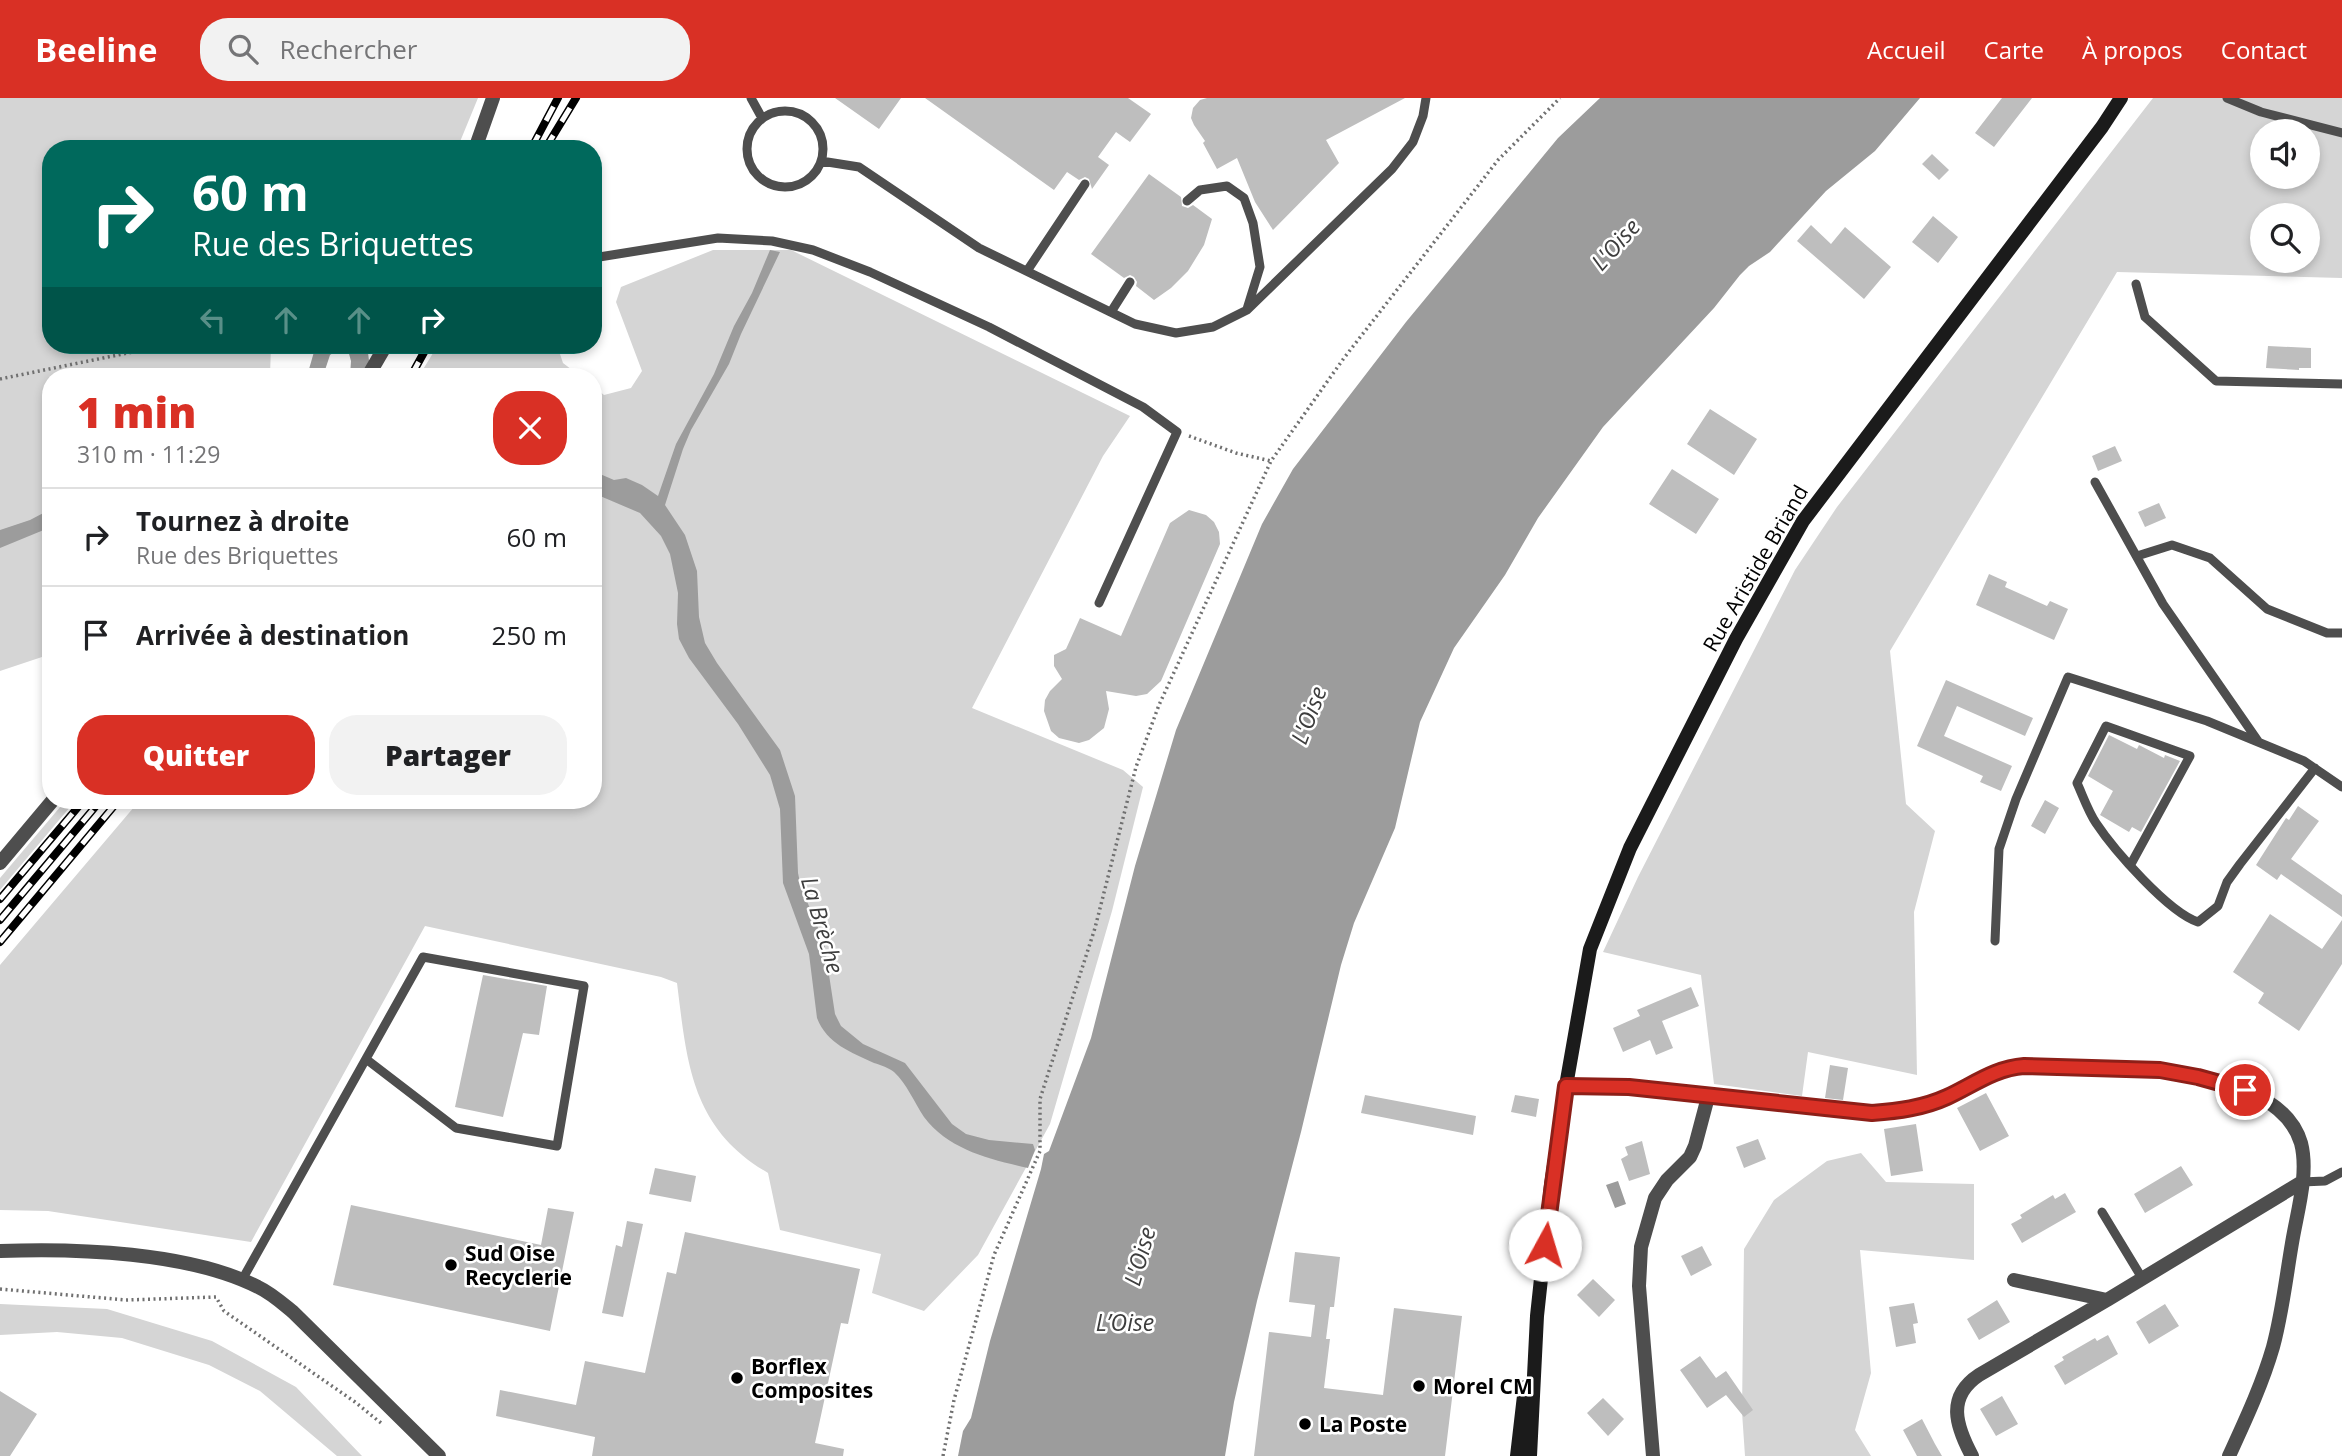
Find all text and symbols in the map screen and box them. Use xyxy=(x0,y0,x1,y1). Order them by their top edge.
search box xyxy=(200,18,690,81)
text: Beeline xyxy=(35,27,158,72)
icon: search xyxy=(224,30,262,68)
text: Rechercher xyxy=(280,31,417,67)
text: Accueil xyxy=(1867,33,1946,66)
text: Carte xyxy=(1984,33,2044,66)
text: À propos xyxy=(2082,33,2183,66)
text: Contact xyxy=(2221,33,2307,66)
map controls xyxy=(2250,119,2320,273)
button: sound xyxy=(2250,119,2320,189)
text: 60 m xyxy=(192,159,309,225)
icon: right xyxy=(77,168,168,259)
button: search xyxy=(2250,203,2320,273)
water label: L'Oise xyxy=(1583,211,1647,277)
text: Rue des Briquettes xyxy=(192,222,474,265)
icon: left xyxy=(194,301,232,339)
icon: ahead xyxy=(267,301,305,339)
icon: ahead xyxy=(340,301,378,339)
icon: right xyxy=(413,301,451,339)
text: 1 min xyxy=(77,383,196,440)
button: close xyxy=(493,391,567,465)
text: 310 m · 11:29 xyxy=(77,438,220,470)
street label: Rue Aristide Briand xyxy=(1696,480,1814,656)
text: Tournez à droite xyxy=(136,503,349,539)
icon: right xyxy=(77,518,115,556)
text: 60 m xyxy=(506,519,567,555)
text: Rue des Briquettes xyxy=(136,539,339,571)
icon: arrive xyxy=(77,616,115,654)
text: Arrivée à destination xyxy=(136,617,409,653)
text: 250 m xyxy=(492,617,567,653)
water label: L'Oise xyxy=(1282,681,1334,749)
button: Quitter xyxy=(77,715,315,795)
button: Partager xyxy=(329,715,567,795)
water label: La Brèche xyxy=(794,873,852,977)
pin xyxy=(2215,1060,2275,1120)
icon: arrive xyxy=(2226,1071,2264,1109)
position arrow xyxy=(1508,1208,1582,1282)
water label: L'Oise xyxy=(1115,1223,1163,1289)
place label: Sud Oise Recyclerie xyxy=(465,1239,572,1291)
marker: Sud Oise Recyclerie xyxy=(443,1257,459,1273)
water label: L’Oise xyxy=(1096,1306,1154,1338)
place label: Borflex Composites xyxy=(751,1352,873,1404)
marker: Borflex Composites xyxy=(729,1370,745,1386)
place label: Morel CM xyxy=(1433,1372,1533,1400)
marker: Morel CM xyxy=(1411,1378,1427,1394)
place label: La Poste xyxy=(1319,1410,1407,1438)
marker: La Poste xyxy=(1297,1416,1313,1432)

